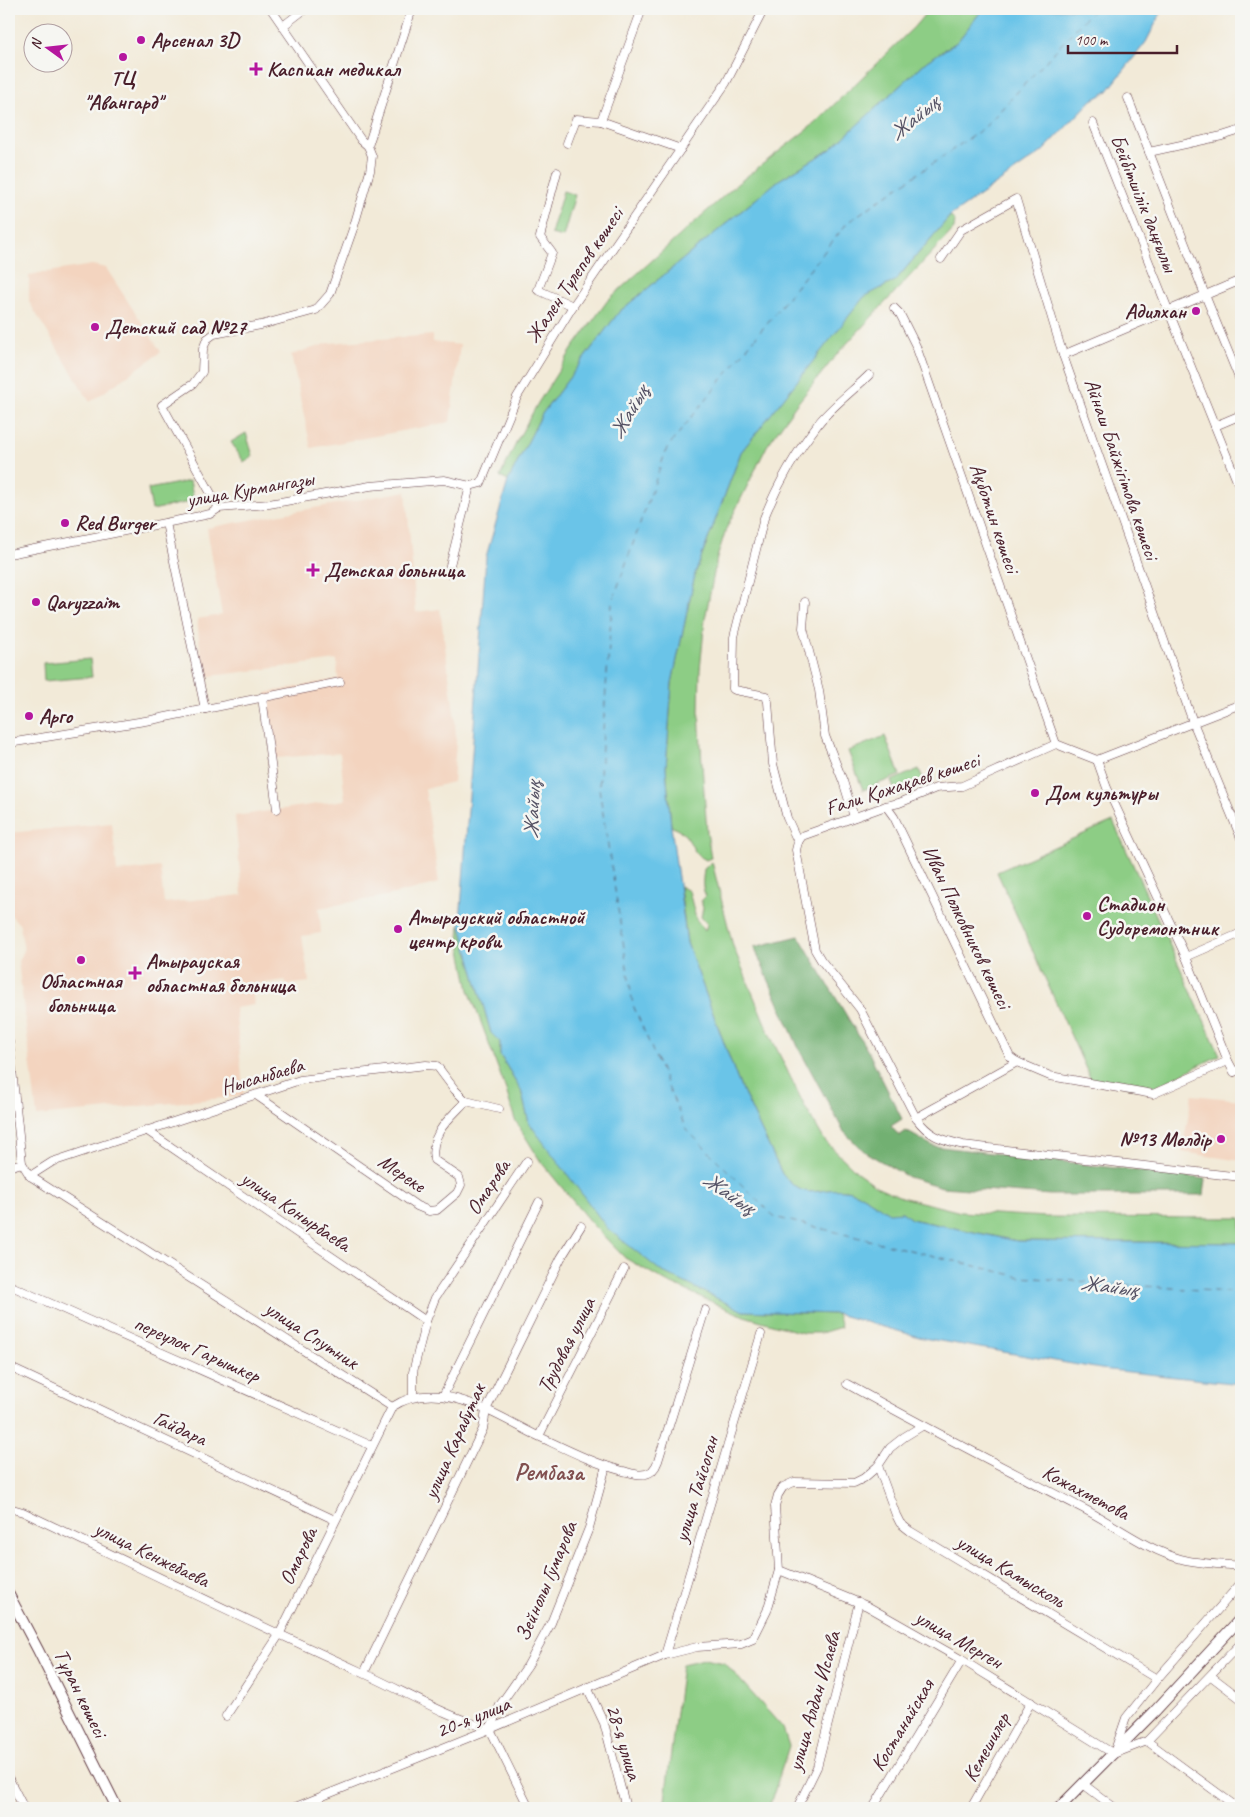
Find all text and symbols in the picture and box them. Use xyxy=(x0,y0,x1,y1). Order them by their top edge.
north arrow xyxy=(22,22,72,72)
scale bar xyxy=(1068,22,1176,54)
place label: Арсенал 3D xyxy=(151,27,241,53)
text: 100 m xyxy=(1075,31,1109,50)
marker: Арсенал 3D xyxy=(135,34,147,46)
text: N xyxy=(27,36,46,51)
marker: ТЦ "Авангард" xyxy=(117,51,129,63)
place label: Каспиан медикал xyxy=(267,56,402,82)
marker: Каспиан медикал xyxy=(249,62,263,76)
place label: ТЦ "Авангард" xyxy=(84,65,167,115)
water label: Жайық xyxy=(883,87,947,147)
street label: Бейбітшілік даңғылы xyxy=(1105,130,1184,277)
street label: Жален Тулепов көшесі xyxy=(519,200,631,348)
place label: Адилхан xyxy=(1125,298,1188,324)
marker: Адилхан xyxy=(1190,305,1202,317)
place label: Детский сад №27 xyxy=(105,314,248,340)
marker: Детский сад №27 xyxy=(89,321,101,333)
street label: Айнаш Байжігітова көшесі xyxy=(1079,375,1166,566)
water label: Жайық xyxy=(603,377,657,444)
street label: Ақботин көшесі xyxy=(964,460,1027,579)
street label: улица Курмангазы xyxy=(183,465,318,514)
place label: Red Burger xyxy=(75,510,158,536)
marker: Red Burger xyxy=(59,517,71,529)
place label: Детская больница xyxy=(324,557,466,583)
marker: Детская больница xyxy=(306,563,320,577)
place label: Qaryzzaim xyxy=(46,589,120,616)
marker: Qaryzzaim xyxy=(30,596,42,608)
place label: Арго xyxy=(39,703,73,729)
marker: Арго xyxy=(23,710,35,722)
street label: Ғали Қожақаев көшесі xyxy=(821,746,986,821)
water label: Жайық xyxy=(517,778,547,839)
place label: Дом культуры xyxy=(1045,780,1160,807)
marker: Дом культуры xyxy=(1029,787,1041,799)
street label: Иван Полковников көшесі xyxy=(916,841,1019,1016)
place label: Стадион Судоремонтник xyxy=(1097,891,1220,941)
place label: Атырауский областной центр крови xyxy=(408,904,587,954)
marker: Стадион Судоремонтник xyxy=(1081,910,1093,922)
marker: Атырауский областной центр крови xyxy=(392,923,404,935)
place label: Атырауская областная больница xyxy=(146,948,296,998)
marker: Областная больница xyxy=(75,954,87,966)
marker: Атырауская областная больница xyxy=(128,966,142,980)
place label: Областная больница xyxy=(40,968,124,1018)
street label: Нысанбаева xyxy=(218,1051,308,1100)
place label: №13 Мөлдiр xyxy=(1119,1126,1213,1152)
marker: №13 Мөлдiр xyxy=(1215,1133,1227,1145)
street label: Мереке xyxy=(374,1148,431,1199)
street label: Омарова xyxy=(460,1152,517,1220)
street label: улица Конырбаева xyxy=(235,1164,358,1259)
water label: Жайық xyxy=(697,1165,763,1222)
water label: Жайық xyxy=(1079,1269,1142,1304)
street label: Трудовая улица xyxy=(531,1291,602,1397)
street label: улица Спутник xyxy=(259,1294,365,1376)
street label: переулок Гарышкер xyxy=(130,1310,266,1389)
street label: улица Карабутак xyxy=(416,1378,492,1505)
street label: Гайдара xyxy=(149,1404,212,1452)
street label: улица Тайсоган xyxy=(667,1432,725,1547)
district label: Рембаза xyxy=(515,1457,586,1487)
street label: Кожахметова xyxy=(1038,1458,1135,1526)
street label: улица Кенжебаева xyxy=(89,1514,215,1594)
street label: Зейнолы Гумарова xyxy=(509,1516,584,1645)
street label: Омарова xyxy=(273,1521,324,1589)
street label: улица Камысколь xyxy=(950,1527,1071,1614)
street label: улица Мерген xyxy=(909,1603,1009,1675)
street label: улица Алдан Исаева xyxy=(781,1626,847,1776)
street label: Тұран көшесі xyxy=(48,1644,115,1744)
street label: Костанайская xyxy=(864,1673,940,1776)
street label: 20-я улица xyxy=(432,1690,516,1744)
street label: 28-я улица xyxy=(600,1701,648,1785)
street label: Кемешилер xyxy=(956,1707,1016,1786)

